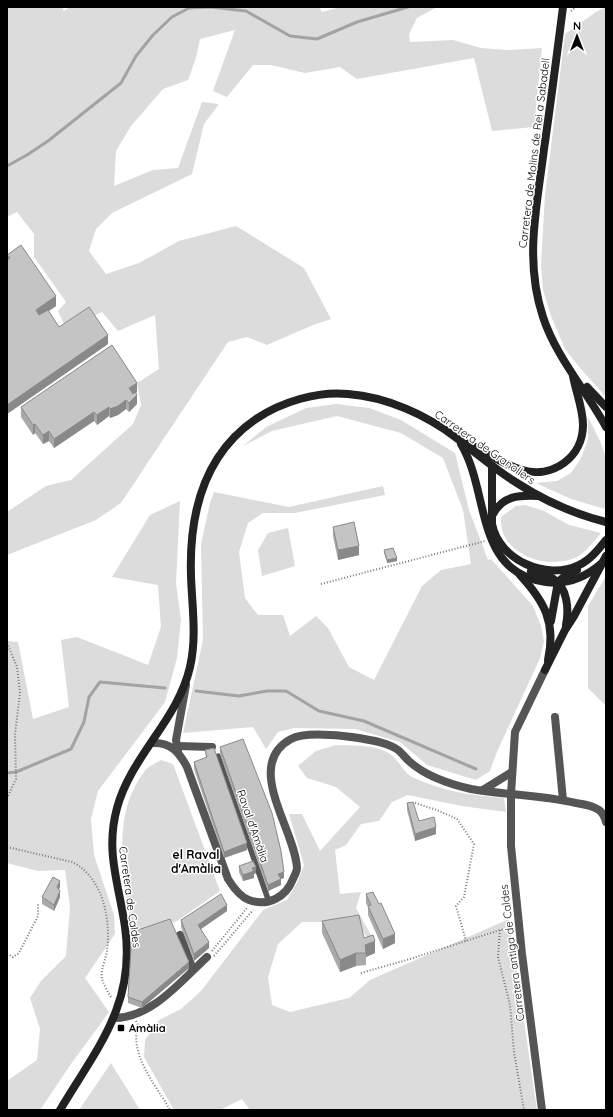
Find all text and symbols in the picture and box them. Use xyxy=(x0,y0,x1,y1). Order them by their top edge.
north arrow xyxy=(557,16,597,56)
text: N xyxy=(573,19,581,33)
street label: Carretera de Molins de Rei a Sabadell xyxy=(515,57,553,249)
street label: Carretera de Granollers xyxy=(432,407,538,487)
street label: Raval d'Amàlia xyxy=(234,788,272,864)
street label: Carretera de Caldes xyxy=(116,845,144,949)
district label: el Raval d'Amàlia xyxy=(171,847,221,876)
street label: Carretera antiga de Caldes xyxy=(497,884,527,1022)
place label: Amàlia xyxy=(129,1021,166,1035)
marker: Amàlia xyxy=(116,1023,126,1033)

